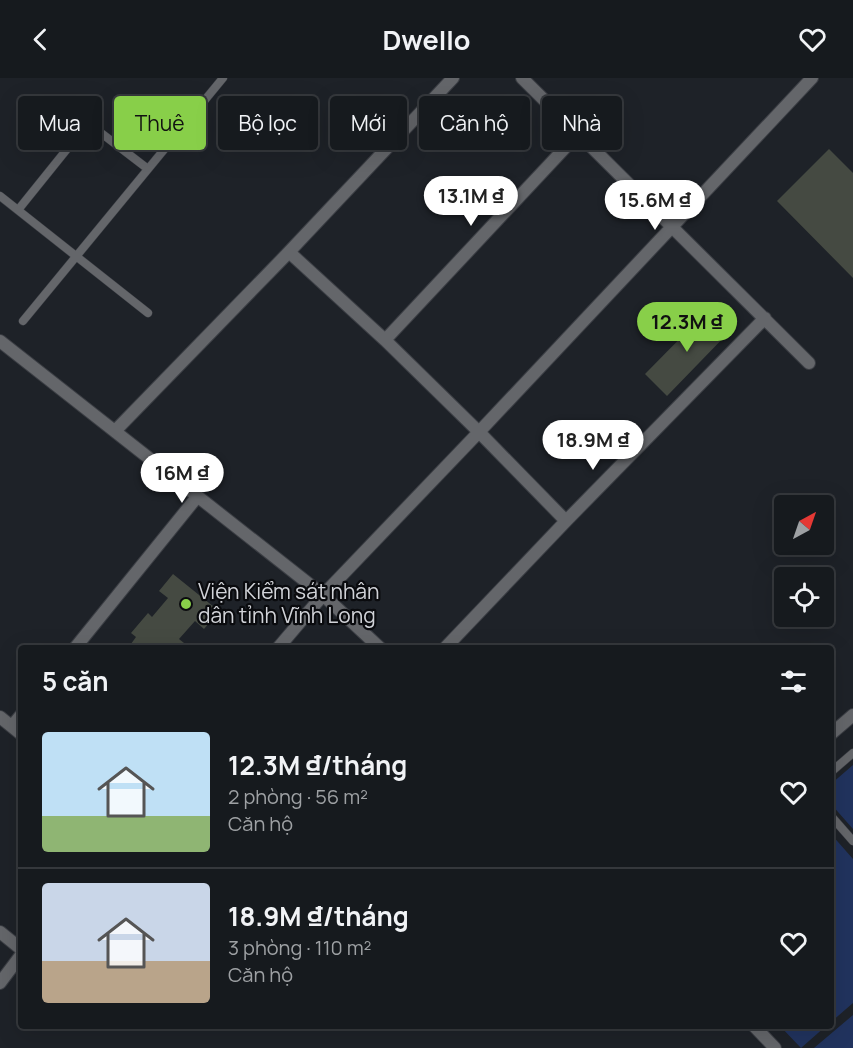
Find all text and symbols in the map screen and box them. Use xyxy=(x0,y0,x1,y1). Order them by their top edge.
text: Dwello xyxy=(382,21,471,58)
icon: back xyxy=(24,23,57,56)
icon: heart xyxy=(796,23,829,56)
chip: Mua xyxy=(18,96,102,150)
chip: Thuê xyxy=(114,96,206,150)
chip: Bộ lọc xyxy=(218,96,318,150)
chip: Mới xyxy=(330,96,407,150)
chip: Căn hộ xyxy=(419,96,530,150)
chip: Nhà xyxy=(542,96,622,150)
pin: 13.1M ₫ xyxy=(416,176,526,227)
pin: 15.6M ₫ xyxy=(600,180,710,231)
text: 13.1M ₫ xyxy=(438,182,504,209)
text: 15.6M ₫ xyxy=(619,186,691,213)
pin: 12.3M ₫ xyxy=(632,302,742,353)
text: 12.3M ₫ xyxy=(651,308,723,335)
pin: 18.9M ₫ xyxy=(538,420,648,471)
text: 18.9M ₫ xyxy=(557,426,629,453)
pin: 16M ₫ xyxy=(140,453,224,504)
text: 16M ₫ xyxy=(155,459,209,486)
north arrow xyxy=(774,495,834,555)
map controls xyxy=(774,495,834,627)
button: locate xyxy=(774,567,834,627)
place label: Viện Kiểm sát nhân dân tỉnh Vĩnh Long xyxy=(198,577,380,629)
marker: Viện Kiểm sát nhân dân tỉnh Vĩnh Long xyxy=(179,597,193,611)
text: 5 căn xyxy=(42,663,108,699)
icon: filters xyxy=(777,665,810,698)
text: 12.3M ₫/tháng xyxy=(228,747,407,783)
icon: home xyxy=(90,756,162,828)
icon: heart xyxy=(777,776,810,809)
text: 2 phòng · 56 m² xyxy=(228,783,368,810)
text: Căn hộ xyxy=(228,810,293,837)
text: 18.9M ₫/tháng xyxy=(228,898,409,934)
icon: home xyxy=(90,907,162,979)
icon: heart xyxy=(777,927,810,960)
text: 3 phòng · 110 m² xyxy=(228,934,372,961)
text: Căn hộ xyxy=(228,961,293,988)

